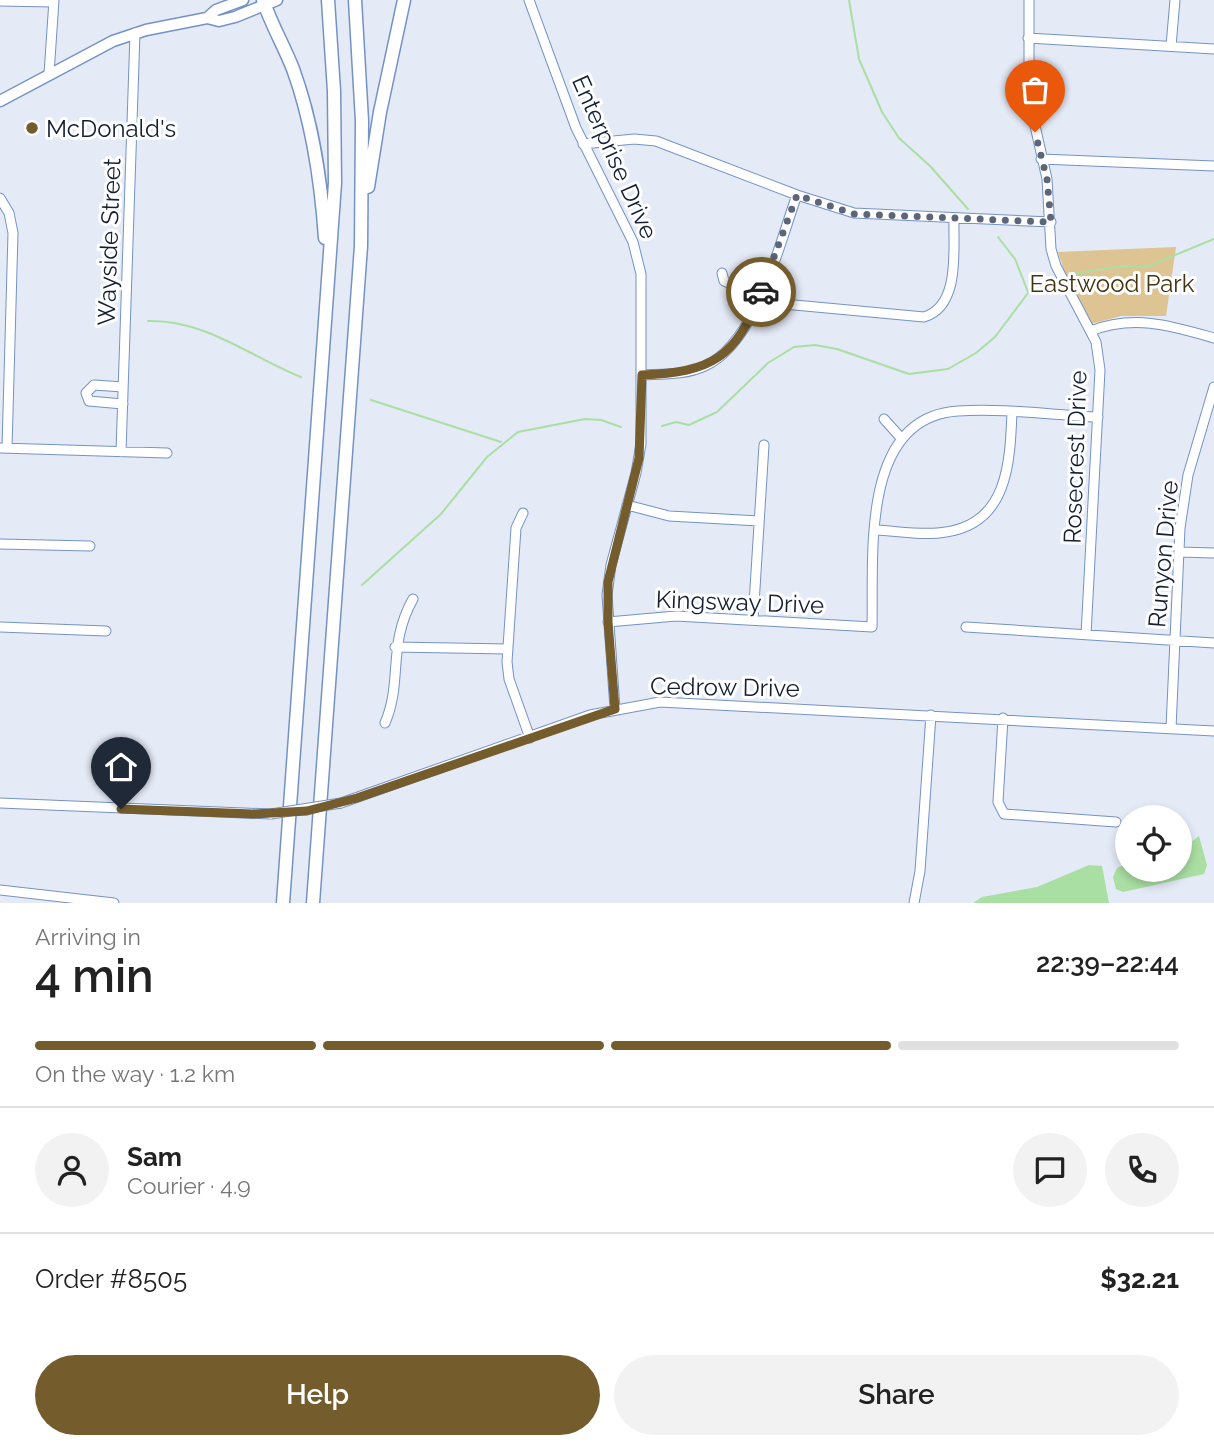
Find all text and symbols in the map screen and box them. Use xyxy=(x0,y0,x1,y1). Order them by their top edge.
pin xyxy=(1005,60,1065,132)
street label: Enterprise Drive xyxy=(566,71,664,243)
icon: bag xyxy=(1016,71,1054,109)
place label: McDonald's xyxy=(46,114,176,143)
marker: McDonald's xyxy=(24,120,40,136)
street label: Wayside Street xyxy=(92,158,126,326)
courier xyxy=(726,257,796,327)
park label: Eastwood Park xyxy=(1030,269,1195,298)
icon: car xyxy=(742,273,780,311)
street label: Rosecrest Drive xyxy=(1057,370,1093,544)
street label: Runyon Drive xyxy=(1142,479,1184,629)
street label: Kingsway Drive xyxy=(655,585,825,619)
street label: Cedrow Drive xyxy=(650,671,800,703)
pin xyxy=(91,737,151,809)
icon: home xyxy=(102,748,140,786)
map controls xyxy=(1115,805,1192,882)
button: locate xyxy=(1115,805,1192,882)
text: Arriving in xyxy=(35,923,141,950)
text: 22:39–22:44 xyxy=(1036,948,1179,978)
text: 4 min xyxy=(35,949,154,1003)
text: On the way · 1.2 km xyxy=(35,1060,235,1087)
button: person xyxy=(35,1133,109,1207)
button: chat xyxy=(1013,1133,1087,1207)
button: phone xyxy=(1105,1133,1179,1207)
text: Sam xyxy=(127,1142,182,1172)
text: Courier · 4.9 xyxy=(127,1172,251,1199)
text: Order #8505 xyxy=(35,1264,187,1294)
text: $32.21 xyxy=(1100,1264,1179,1294)
button: Help xyxy=(35,1355,600,1435)
button: Share xyxy=(614,1355,1179,1435)

